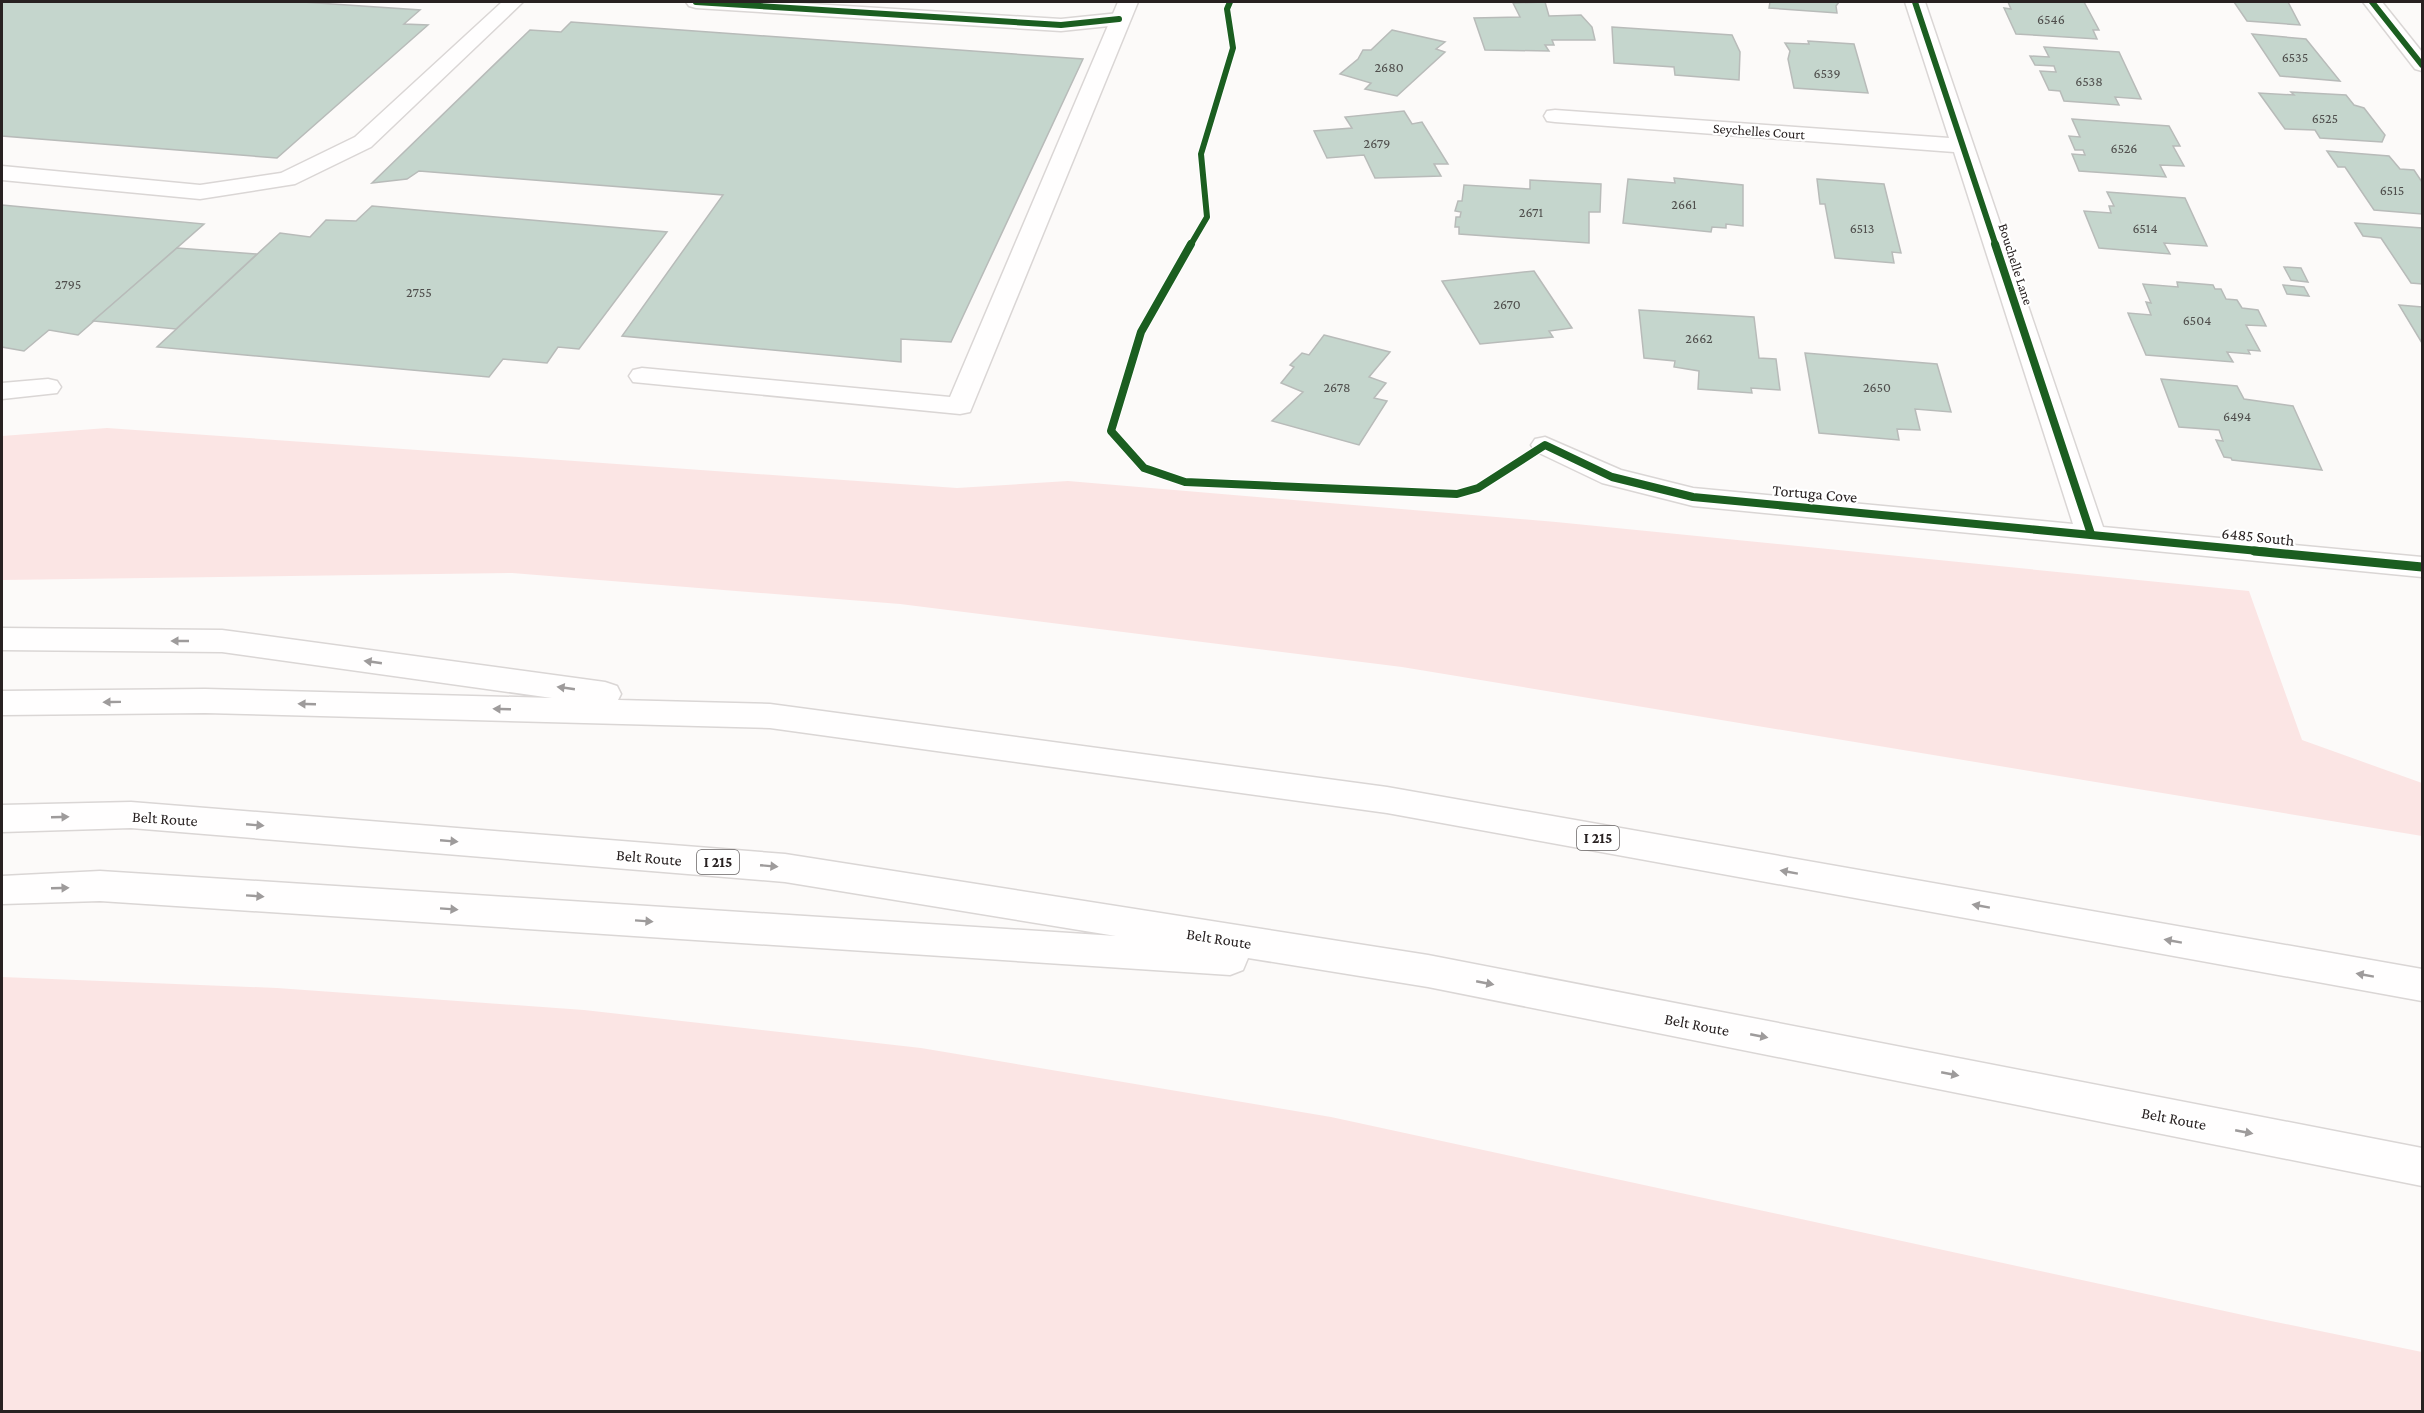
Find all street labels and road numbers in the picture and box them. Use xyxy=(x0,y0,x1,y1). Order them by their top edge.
street label: Seychelles Court xyxy=(1712,120,1806,142)
street label: Bouchelle Lane xyxy=(1995,221,2037,307)
street label: Tortuga Cove xyxy=(1772,481,1858,507)
street label: 6485 South xyxy=(2221,524,2296,549)
street label: Belt Route xyxy=(132,808,198,829)
road number: I 215 xyxy=(1577,826,1619,850)
street label: Belt Route xyxy=(616,846,682,869)
road number: I 215 xyxy=(697,850,739,874)
street label: Belt Route xyxy=(1185,925,1253,952)
street label: Belt Route xyxy=(1663,1010,1731,1039)
street label: Belt Route xyxy=(2140,1104,2208,1133)

